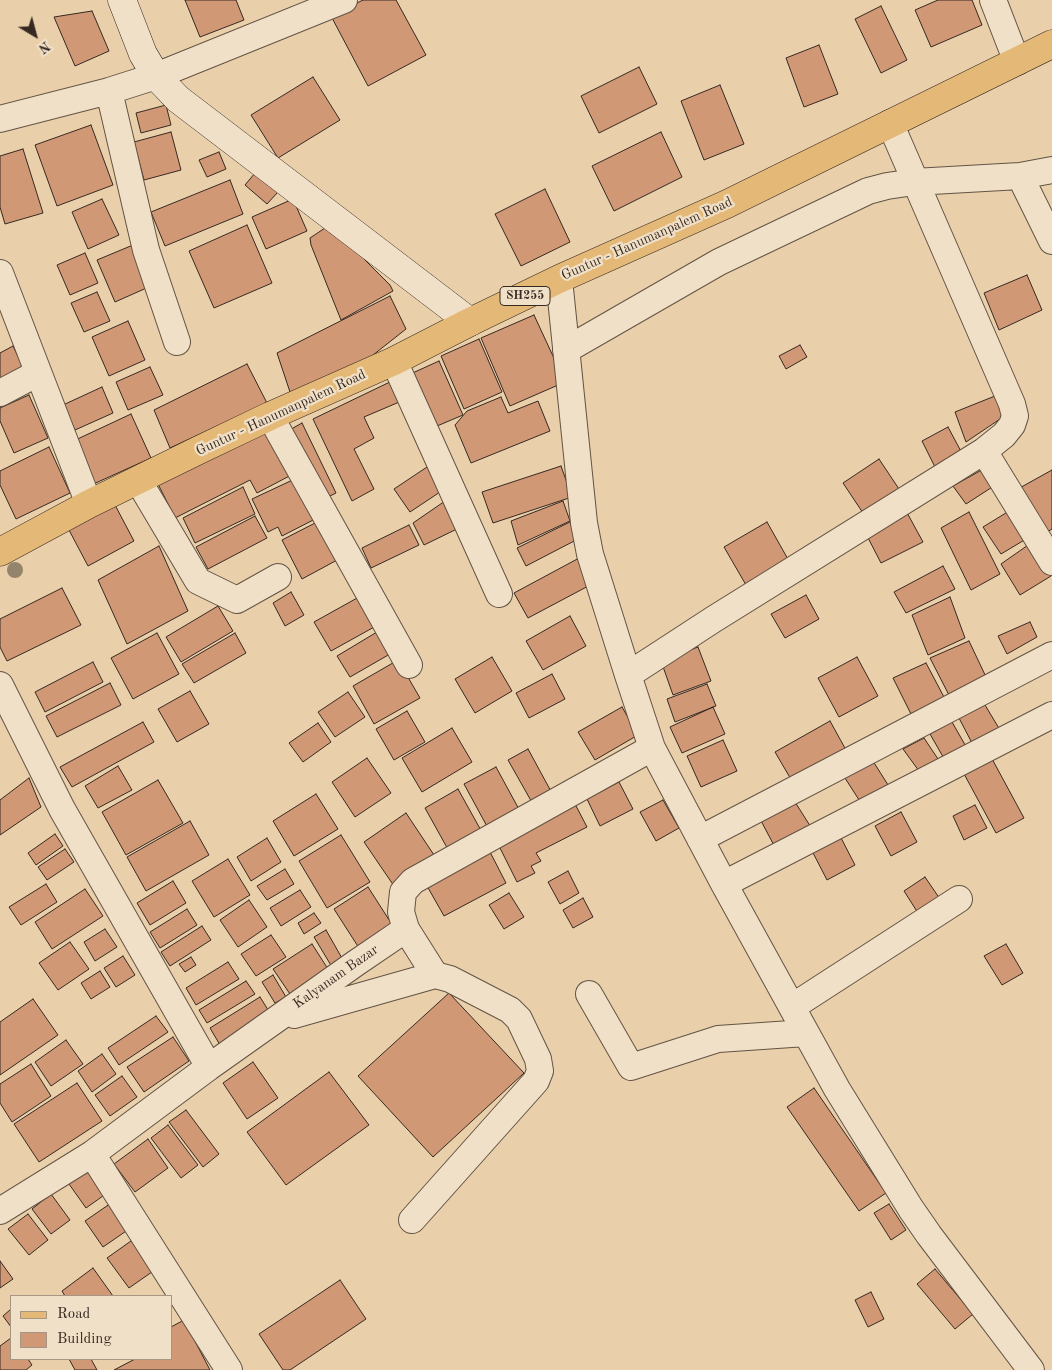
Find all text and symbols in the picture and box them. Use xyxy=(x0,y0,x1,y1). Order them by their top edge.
north arrow xyxy=(10,10,60,60)
text: N xyxy=(36,38,53,56)
street label: Guntur - Hanumanpalem Road xyxy=(559,194,735,284)
road number: SH255 xyxy=(500,286,550,306)
street label: Guntur - Hanumanpalem Road xyxy=(193,366,369,460)
street label: Kalyanam Bazar xyxy=(290,941,382,1013)
legend xyxy=(10,1295,172,1360)
text: Road xyxy=(57,1307,90,1322)
text: Building xyxy=(57,1332,112,1347)

